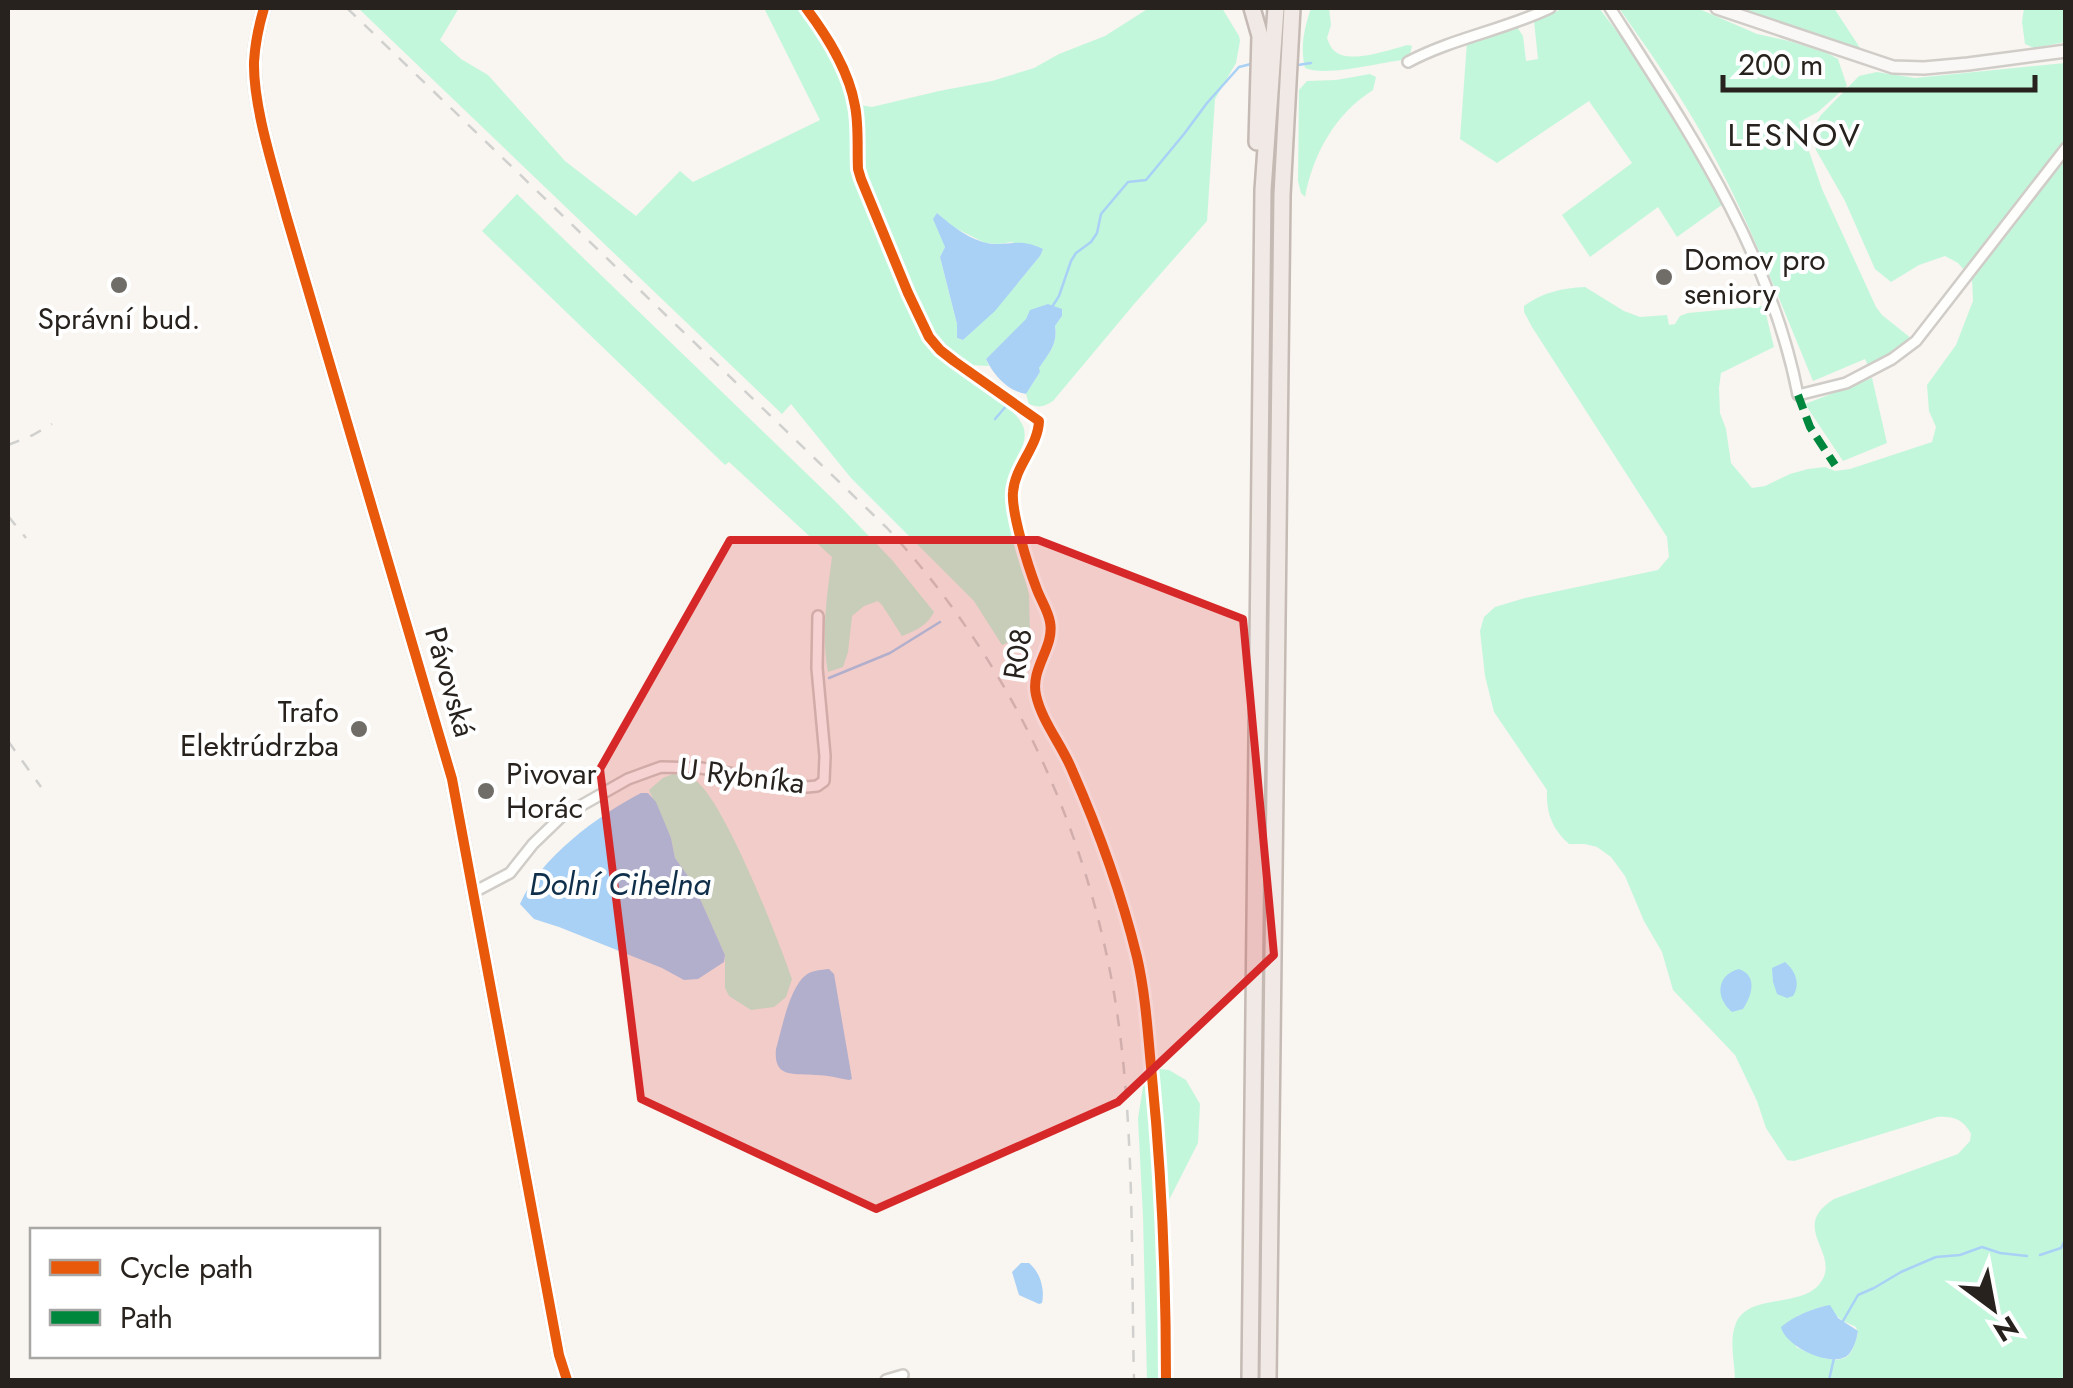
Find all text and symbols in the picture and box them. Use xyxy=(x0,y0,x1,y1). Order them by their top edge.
scale bar xyxy=(1723,30,2036,92)
text: 200 m xyxy=(1738,43,1823,86)
district label: LESNOV xyxy=(1728,112,1862,158)
place label: Domov pro seniory xyxy=(1684,238,1826,315)
marker: Domov pro seniory xyxy=(1653,266,1675,288)
marker: Správní bud. xyxy=(108,274,130,296)
place label: Správní bud. xyxy=(38,297,200,340)
street label: Pávovská xyxy=(414,622,487,742)
street label: R08 xyxy=(992,625,1043,683)
place label: Trafo Elektrúdrzba xyxy=(180,690,339,767)
marker: Trafo Elektrúdrzba xyxy=(348,718,370,740)
street label: U Rybníka xyxy=(677,746,807,805)
place label: Pivovar Horác xyxy=(506,752,598,829)
marker: Pivovar Horác xyxy=(475,780,497,802)
water label: Dolní Cihelna xyxy=(529,861,711,907)
legend xyxy=(30,1228,380,1358)
text: Cycle path xyxy=(120,1246,253,1289)
north arrow xyxy=(1943,1258,2043,1358)
text: Path xyxy=(120,1296,173,1339)
text: N xyxy=(1986,1306,2026,1352)

